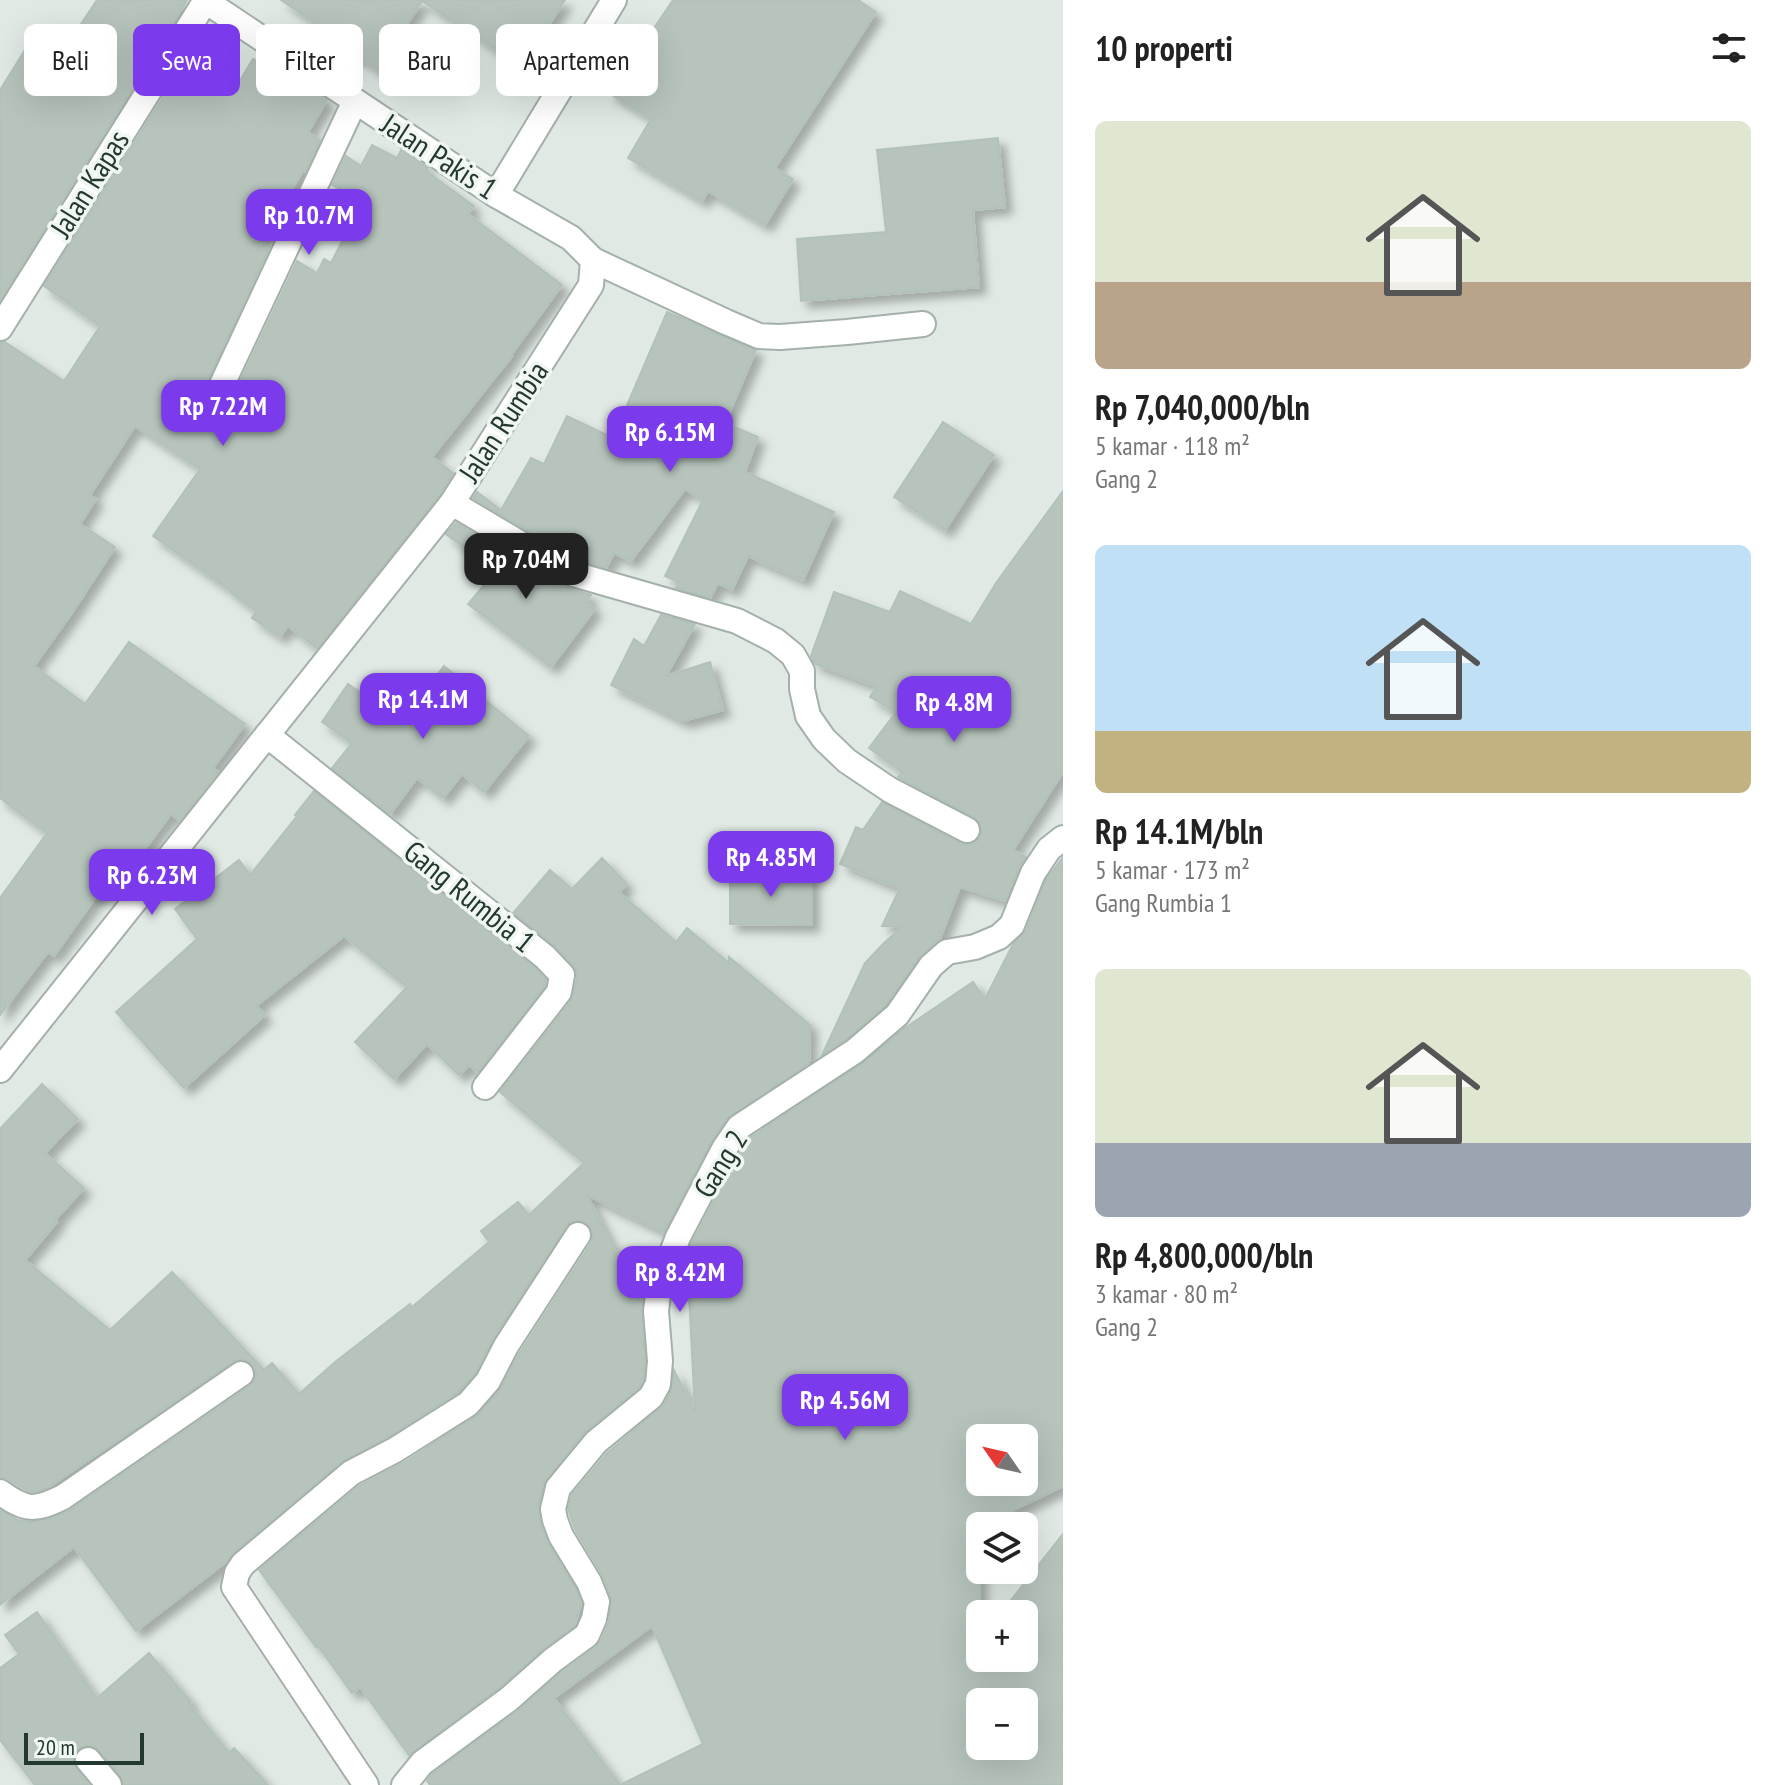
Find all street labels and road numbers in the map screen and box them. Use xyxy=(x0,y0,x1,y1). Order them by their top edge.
street label: Jalan Pakis 1 xyxy=(374,103,505,208)
street label: Jalan Kapas xyxy=(40,122,137,245)
street label: Jalan Rumbia xyxy=(449,353,556,490)
street label: Gang Rumbia 1 xyxy=(396,831,543,961)
street label: Gang 2 xyxy=(684,1122,756,1204)

